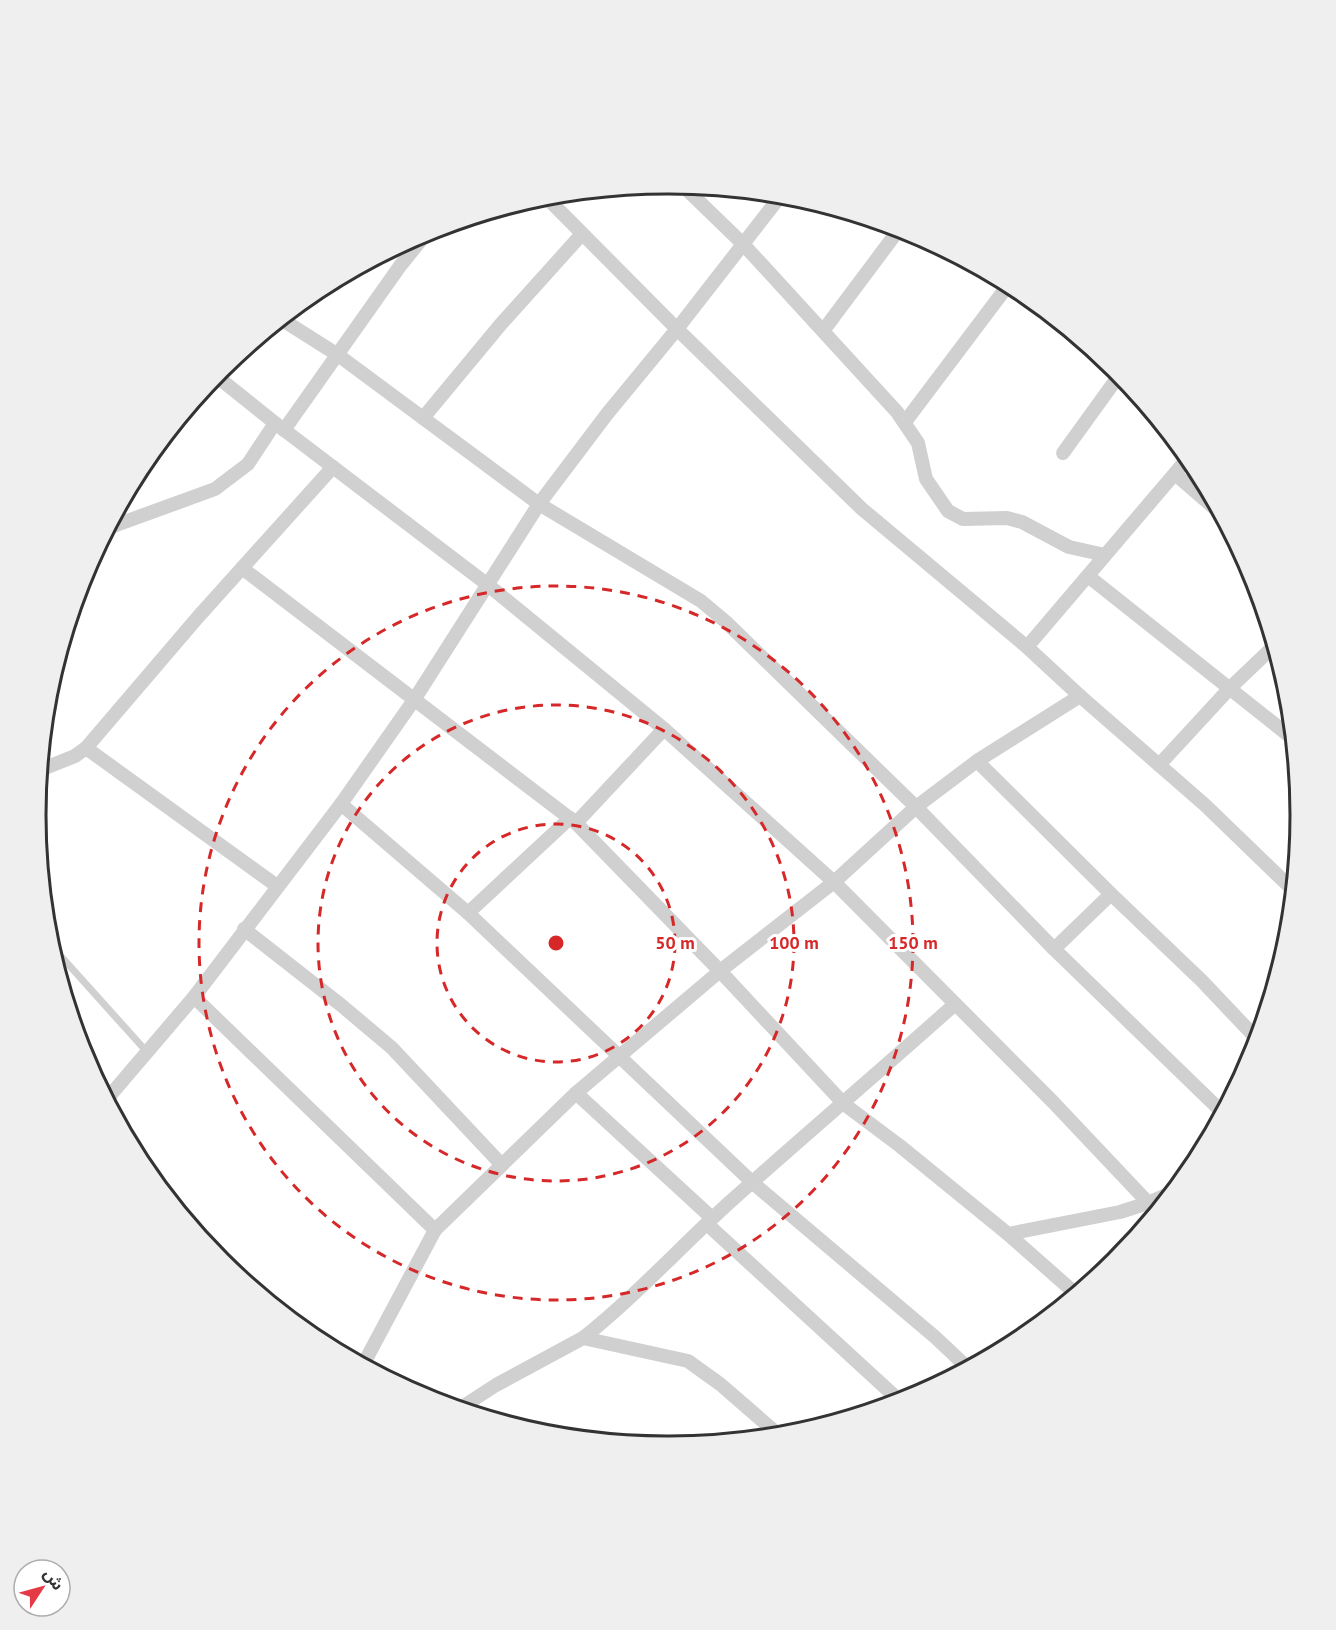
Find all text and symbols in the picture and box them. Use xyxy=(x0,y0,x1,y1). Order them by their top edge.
text: 50 m xyxy=(655,931,695,954)
text: 100 m xyxy=(769,931,819,954)
text: 150 m xyxy=(888,931,938,954)
centre of rings xyxy=(546,933,566,953)
north arrow xyxy=(12,1558,72,1618)
text: ش xyxy=(40,1564,69,1594)

